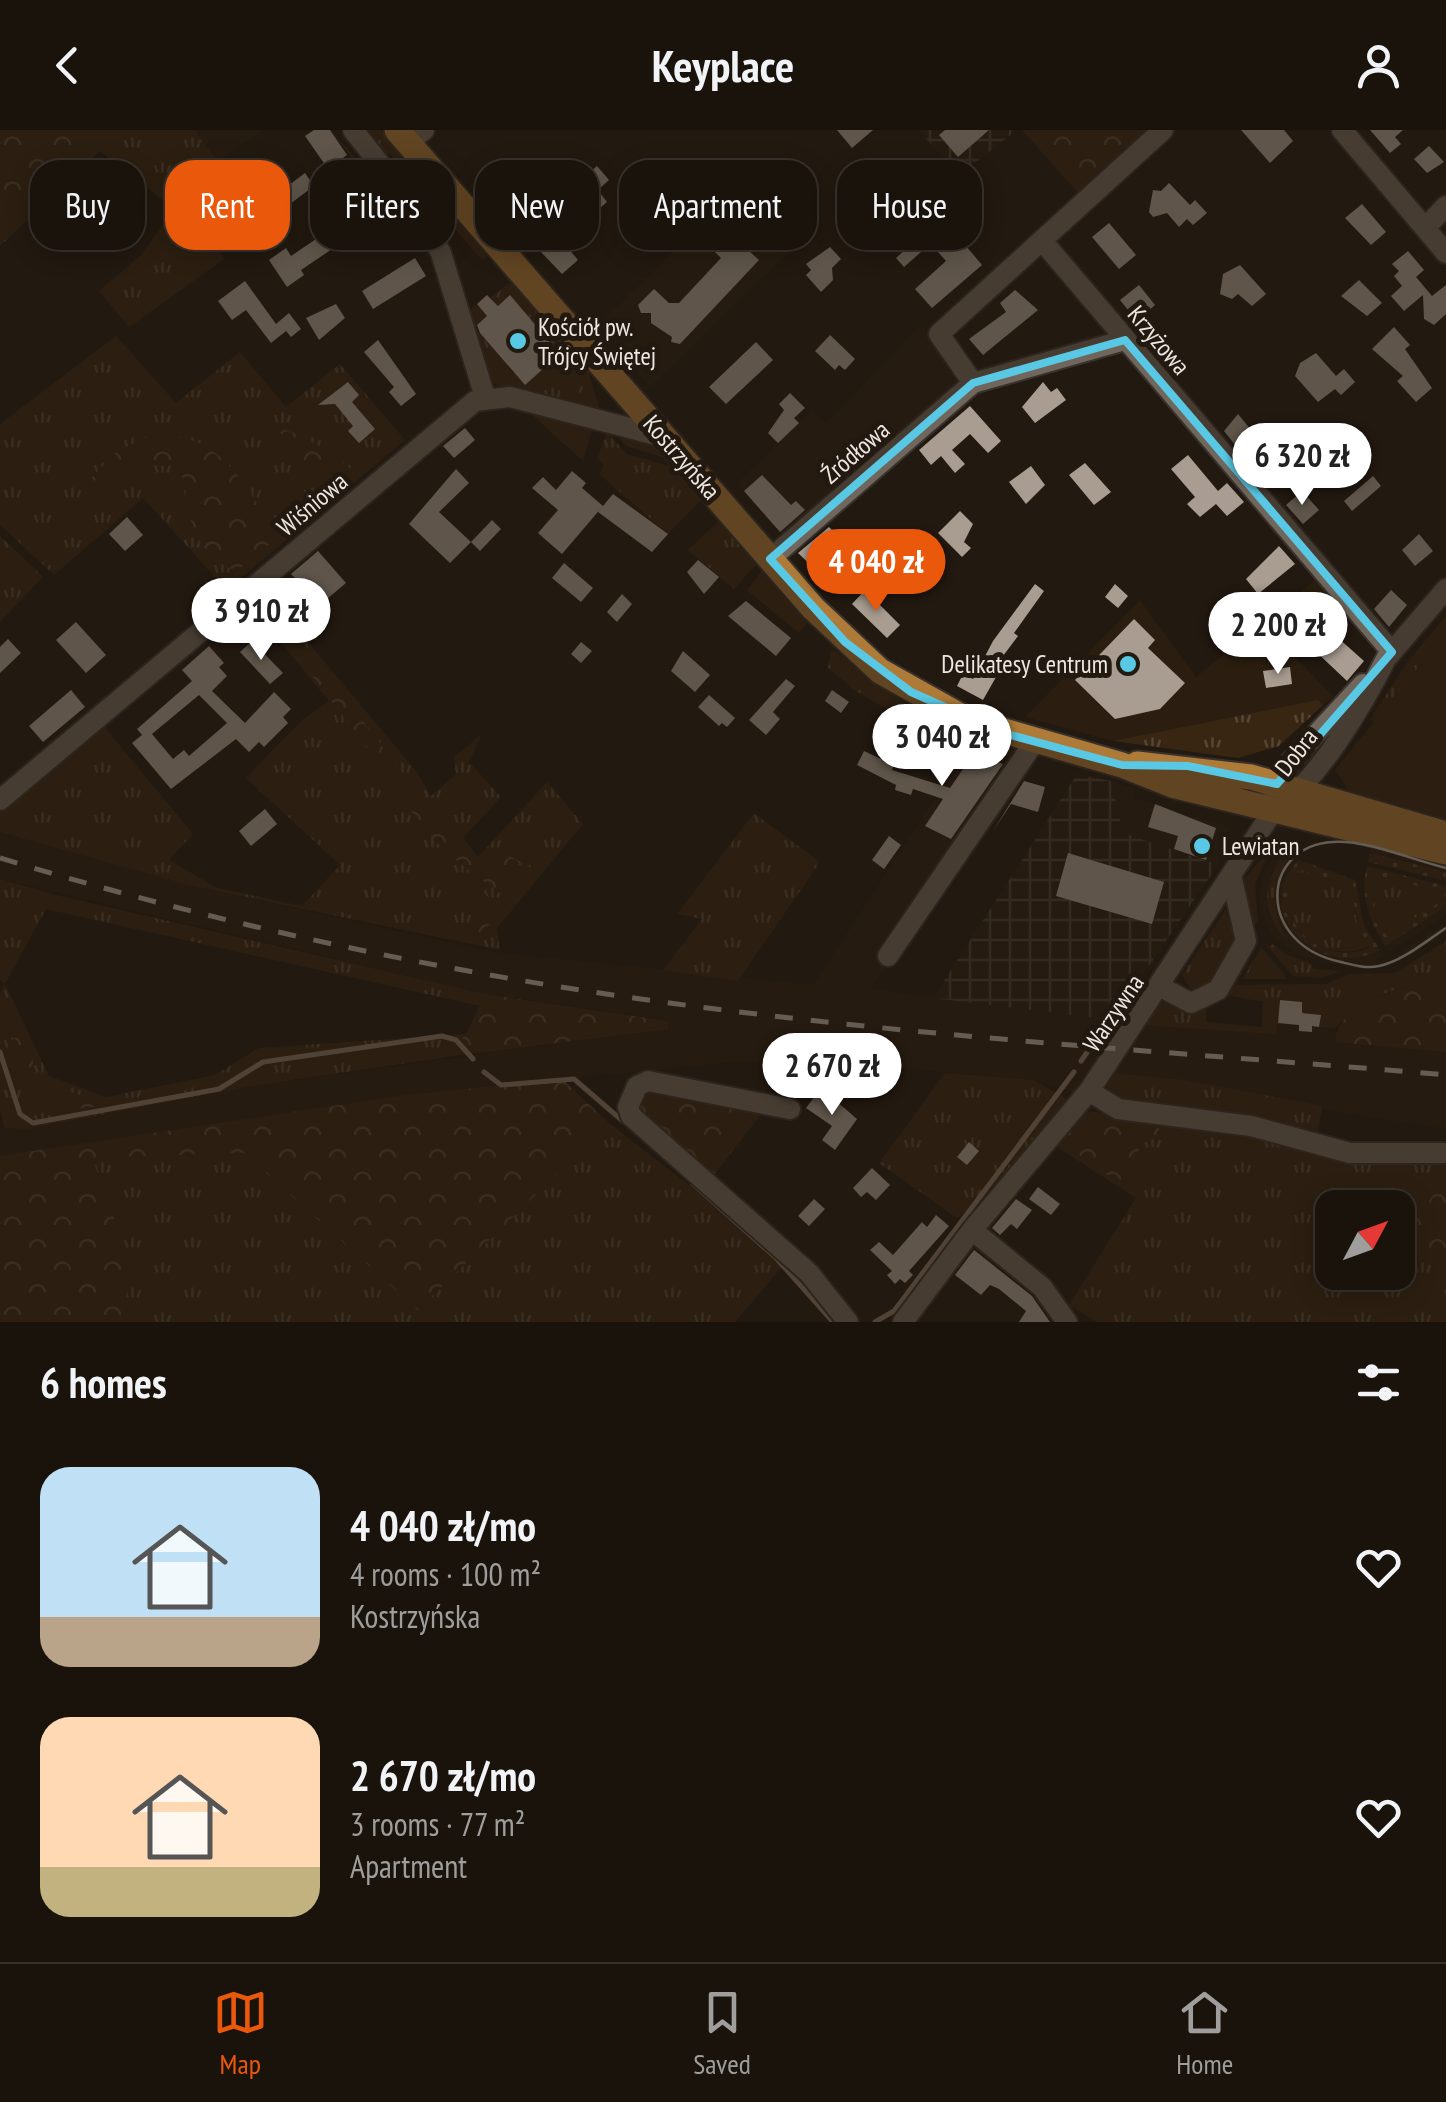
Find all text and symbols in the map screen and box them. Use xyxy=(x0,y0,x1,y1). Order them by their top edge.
text: Keyplace xyxy=(652,36,794,94)
icon: back xyxy=(40,38,95,93)
icon: person xyxy=(1351,38,1406,93)
chip: Buy xyxy=(30,160,145,250)
chip: Rent xyxy=(165,160,290,250)
chip: Filters xyxy=(310,160,455,250)
chip: New xyxy=(475,160,599,250)
chip: Apartment xyxy=(619,160,817,250)
chip: House xyxy=(837,160,982,250)
street label: Krzyżowa xyxy=(1121,299,1197,381)
place label: Kościół pw. Trójcy Świętej xyxy=(538,311,656,372)
marker: Kościół pw. Trójcy Świętej xyxy=(507,330,529,352)
street label: Kostrzyńska xyxy=(637,408,727,506)
street label: Źródłowa xyxy=(814,414,896,490)
pin: 6 320 zł xyxy=(1199,423,1405,508)
text: 6 320 zł xyxy=(1254,434,1350,476)
street label: Wiśniowa xyxy=(270,465,354,543)
pin: 4 040 zł xyxy=(773,529,979,614)
text: 4 040 zł xyxy=(828,540,924,582)
pin: 3 910 zł xyxy=(158,578,364,663)
text: 3 910 zł xyxy=(213,589,309,631)
pin: 2 200 zł xyxy=(1175,592,1381,677)
text: 2 200 zł xyxy=(1230,603,1326,645)
place label: Delikatesy Centrum xyxy=(941,648,1108,680)
marker: Delikatesy Centrum xyxy=(1117,653,1139,675)
pin: 3 040 zł xyxy=(839,704,1045,789)
text: 3 040 zł xyxy=(894,715,990,757)
street label: Dobra xyxy=(1267,722,1325,782)
place label: Lewiatan xyxy=(1222,830,1299,862)
marker: Lewiatan xyxy=(1191,835,1213,857)
street label: Warzywna xyxy=(1075,968,1151,1058)
pin: 2 670 zł xyxy=(729,1033,935,1118)
text: 2 670 zł xyxy=(784,1044,880,1086)
north arrow xyxy=(1315,1190,1415,1290)
map controls xyxy=(1315,1190,1415,1290)
text: 6 homes xyxy=(40,1355,167,1410)
icon: filters xyxy=(1351,1355,1406,1410)
text: 4 040 zł/mo xyxy=(350,1498,536,1553)
icon: home xyxy=(120,1507,240,1627)
icon: heart xyxy=(1351,1540,1406,1595)
text: 4 rooms · 100 m² xyxy=(350,1553,541,1595)
text: Kostrzyńska xyxy=(350,1595,480,1637)
text: 2 670 zł/mo xyxy=(350,1748,536,1803)
icon: home xyxy=(120,1757,240,1877)
icon: heart xyxy=(1351,1790,1406,1845)
text: 3 rooms · 77 m² xyxy=(350,1803,525,1845)
text: Apartment xyxy=(350,1845,467,1887)
tab: Map xyxy=(213,1985,268,2082)
tab: Saved xyxy=(693,1985,751,2082)
tab: Home xyxy=(1176,1985,1233,2082)

